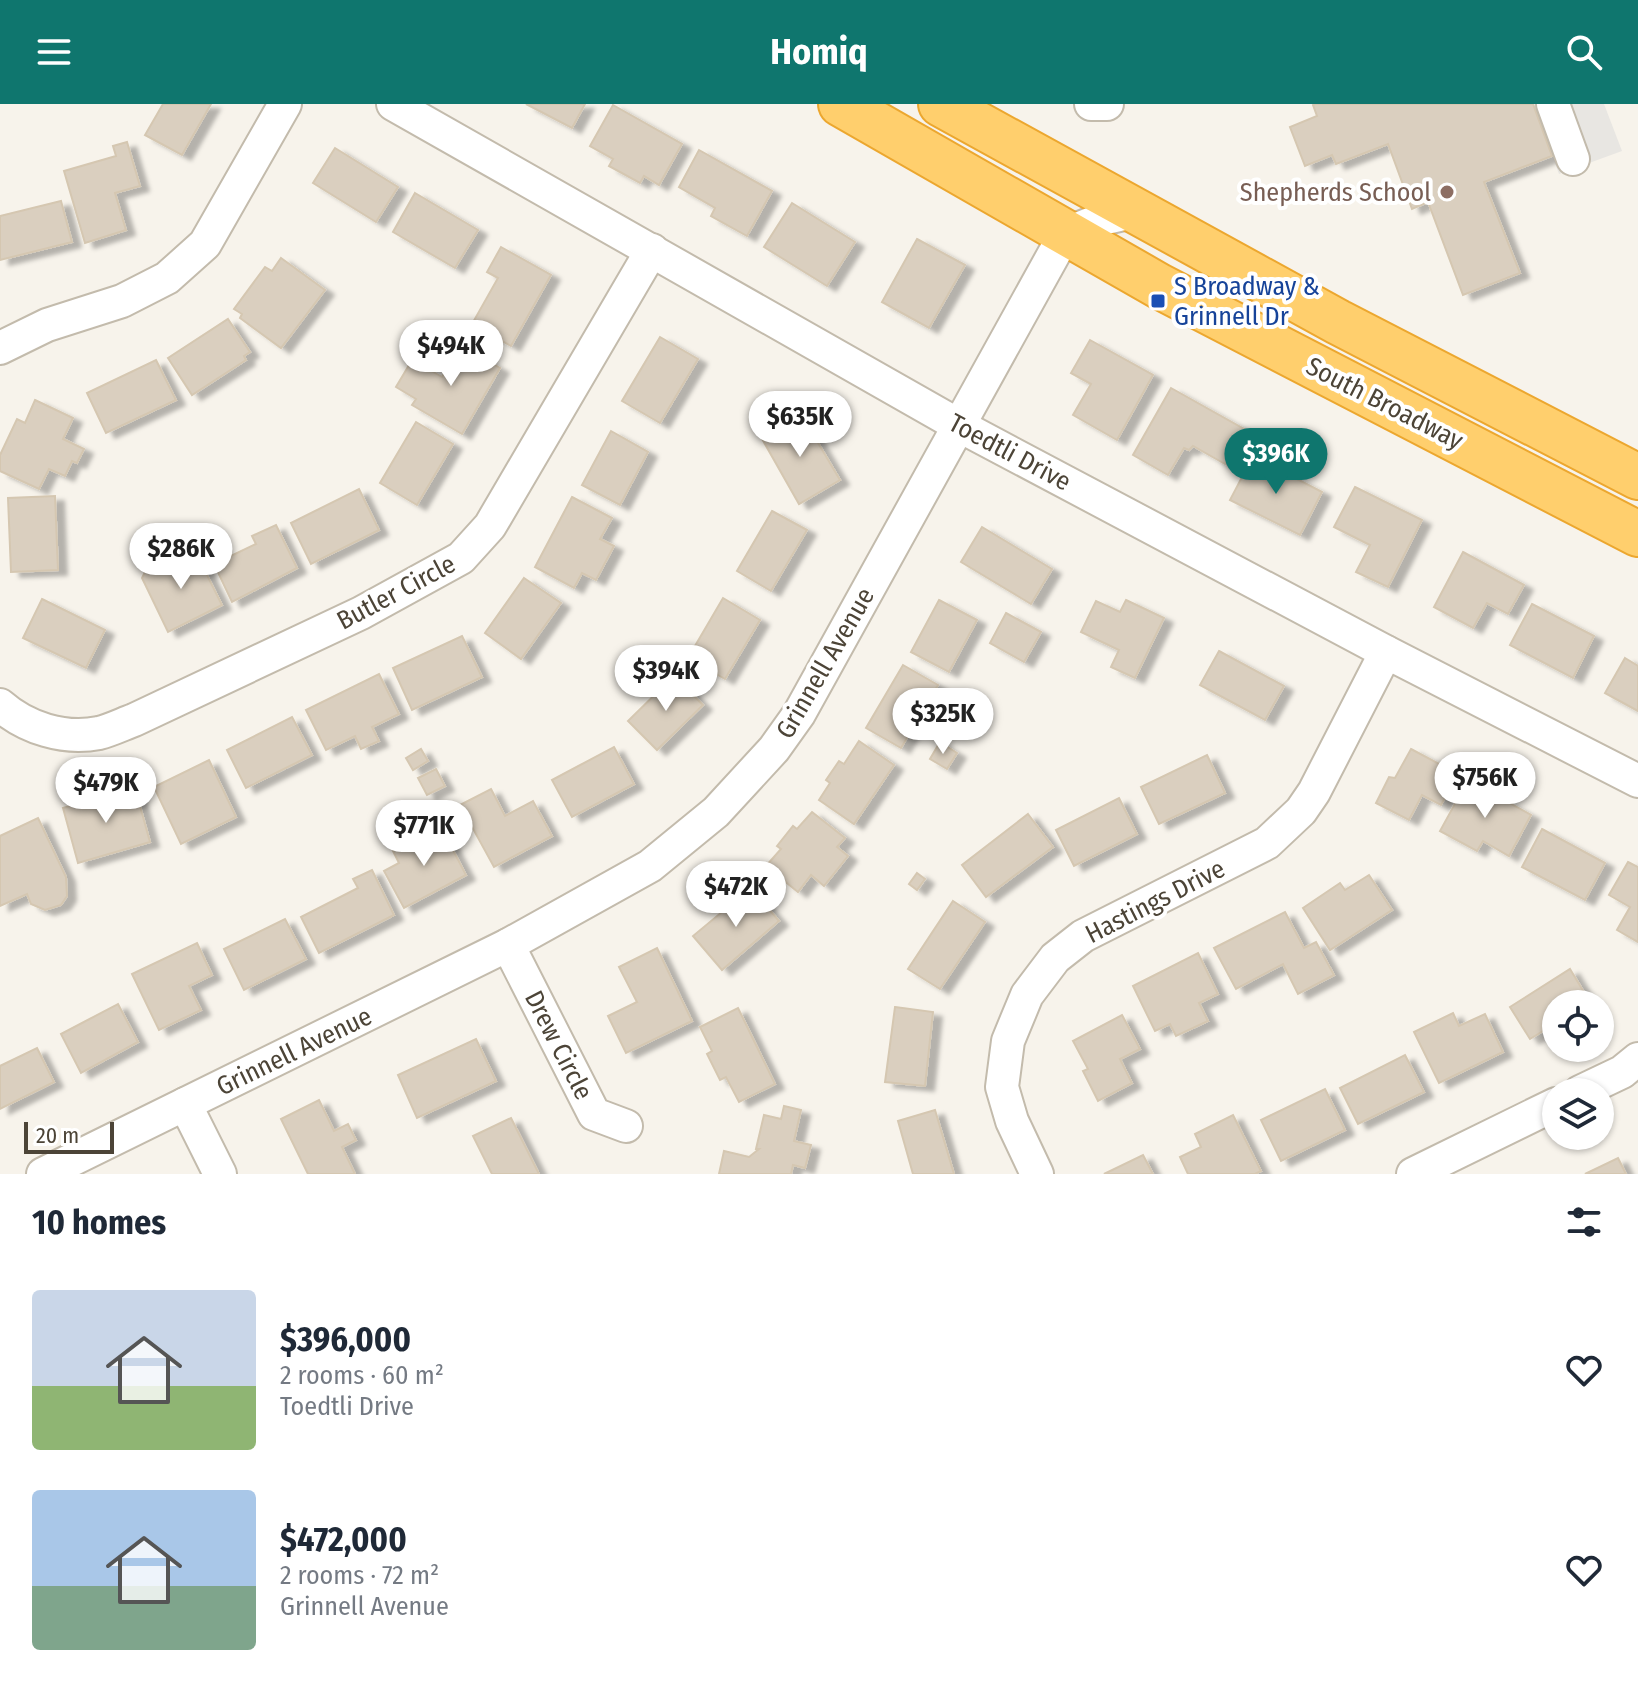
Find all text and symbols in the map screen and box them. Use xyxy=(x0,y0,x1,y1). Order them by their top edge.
icon: menu xyxy=(32,30,76,74)
text: Homiq xyxy=(770,30,868,74)
icon: search xyxy=(1562,30,1606,74)
place label: Shepherds School xyxy=(1240,177,1431,208)
marker: Shepherds School xyxy=(1438,183,1456,201)
place label: S Broadway & Grinnell Dr xyxy=(1174,271,1320,332)
marker: S Broadway & Grinnell Dr xyxy=(1149,292,1167,310)
pin: $494K xyxy=(395,320,507,388)
text: $494K xyxy=(417,330,485,361)
street label: South Broadway xyxy=(1301,351,1469,456)
pin: $635K xyxy=(744,391,856,459)
text: $635K xyxy=(767,401,833,432)
street label: Toedtli Drive xyxy=(943,407,1076,498)
pin: $396K xyxy=(1220,428,1332,496)
text: $396K xyxy=(1242,438,1310,469)
pin: $286K xyxy=(125,523,237,591)
text: $286K xyxy=(147,533,215,564)
street label: Butler Circle xyxy=(332,548,461,637)
street label: Grinnell Avenue xyxy=(770,582,881,744)
pin: $394K xyxy=(610,645,722,713)
text: $394K xyxy=(633,655,699,686)
pin: $325K xyxy=(887,688,999,756)
text: $325K xyxy=(911,698,975,729)
pin: $756K xyxy=(1429,752,1541,820)
pin: $479K xyxy=(50,757,162,825)
text: $756K xyxy=(1453,762,1517,793)
text: $479K xyxy=(73,767,139,798)
pin: $771K xyxy=(368,800,480,868)
text: $771K xyxy=(394,810,454,841)
street label: Hastings Drive xyxy=(1080,853,1230,950)
pin: $472K xyxy=(680,861,792,929)
text: $472K xyxy=(704,871,768,902)
street label: Drew Circle xyxy=(518,986,599,1105)
map controls xyxy=(1542,990,1614,1150)
button: locate xyxy=(1542,990,1614,1062)
street label: Grinnell Avenue xyxy=(212,1001,377,1102)
button: layers xyxy=(1542,1078,1614,1150)
scale bar xyxy=(24,1118,114,1154)
text: 20 m xyxy=(36,1122,79,1149)
icon: filters xyxy=(1562,1200,1606,1244)
text: 10 homes xyxy=(32,1202,166,1243)
text: $396,000 xyxy=(280,1319,411,1360)
icon: home xyxy=(96,1322,192,1418)
icon: heart xyxy=(1562,1348,1606,1392)
text: 2 rooms · 60 m² xyxy=(280,1360,444,1391)
text: Toedtli Drive xyxy=(280,1391,414,1422)
text: $472,000 xyxy=(280,1519,407,1560)
icon: home xyxy=(96,1522,192,1618)
icon: heart xyxy=(1562,1548,1606,1592)
text: 2 rooms · 72 m² xyxy=(280,1560,439,1591)
text: Grinnell Avenue xyxy=(280,1591,449,1622)

